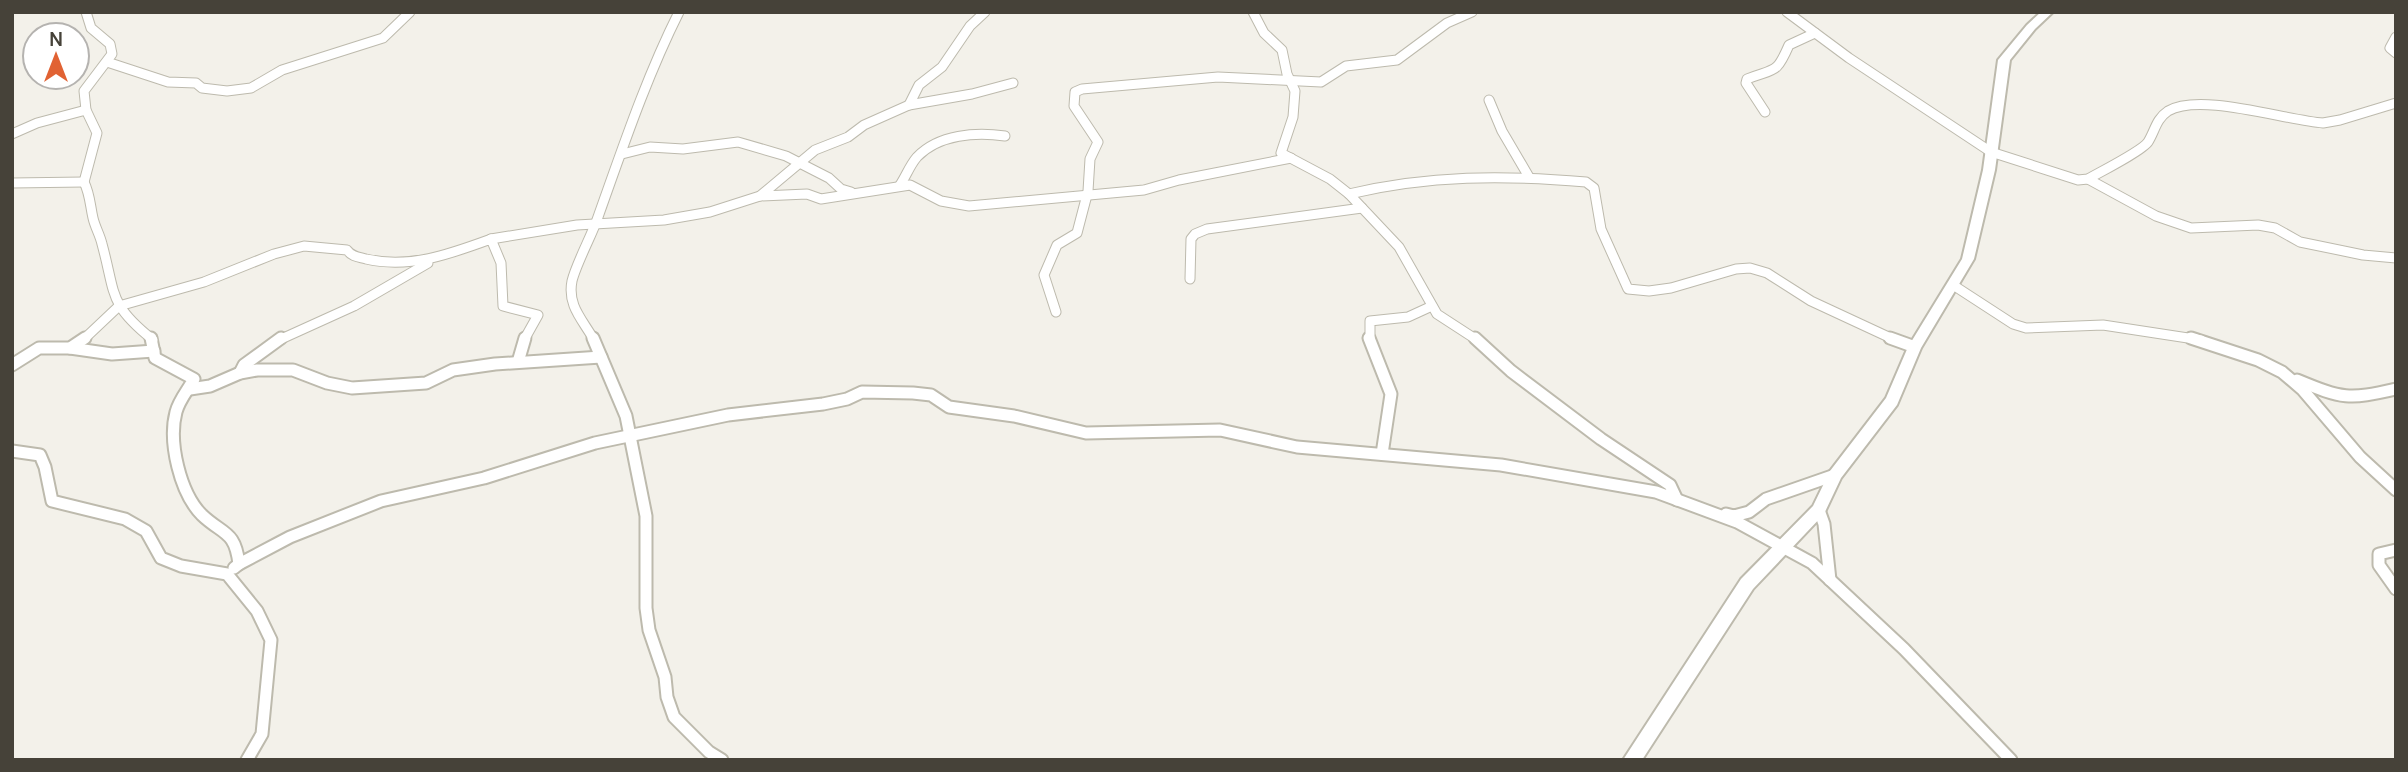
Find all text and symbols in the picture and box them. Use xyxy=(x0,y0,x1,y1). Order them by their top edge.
north arrow xyxy=(21,21,91,91)
text: N xyxy=(49,26,63,52)

